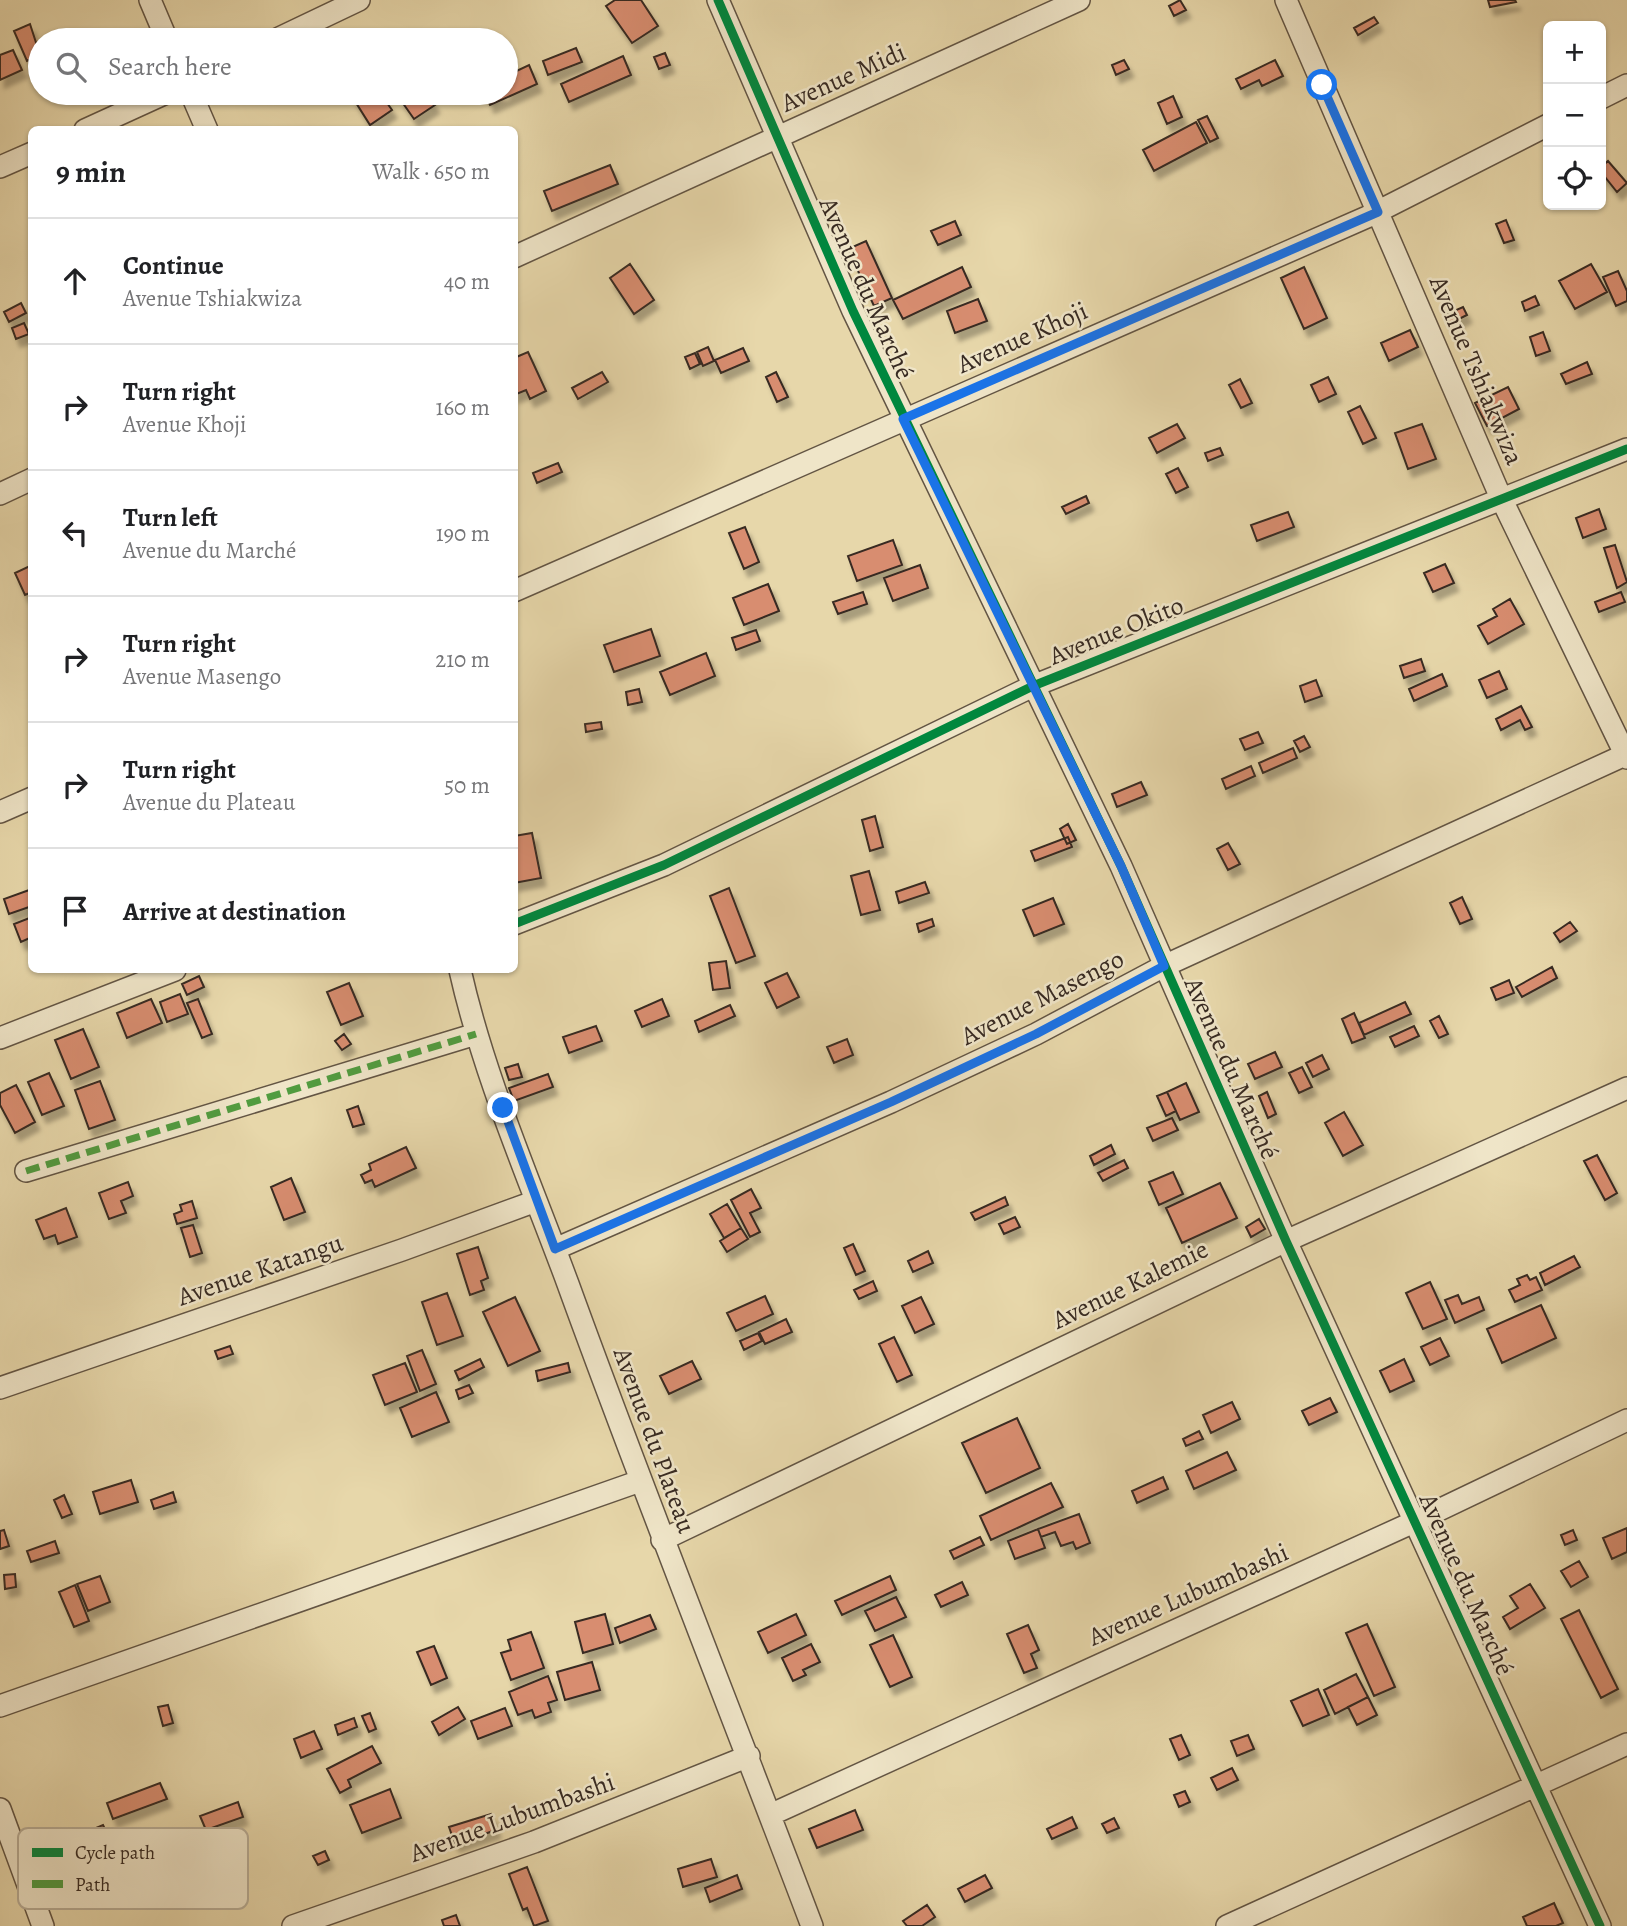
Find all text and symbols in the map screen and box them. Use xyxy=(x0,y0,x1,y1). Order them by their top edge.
map controls xyxy=(1543,21,1606,210)
button: + xyxy=(1543,21,1606,84)
search box xyxy=(28,28,518,105)
street label: Avenue Midi xyxy=(774,34,911,121)
icon: search xyxy=(52,48,90,86)
text: Search here xyxy=(108,49,232,84)
route start xyxy=(1306,69,1337,100)
button: − xyxy=(1543,84,1606,147)
button: locate xyxy=(1543,147,1606,210)
text: 9 min xyxy=(56,152,126,192)
text: Walk · 650 m xyxy=(373,156,490,187)
street label: Avenue du Marché xyxy=(810,191,922,385)
text: Continue xyxy=(123,248,224,283)
icon: ahead xyxy=(56,262,94,300)
text: 40 m xyxy=(444,266,490,297)
street label: Avenue Tshiakwiza xyxy=(1421,269,1532,470)
text: Avenue Tshiakwiza xyxy=(123,283,302,314)
street label: Avenue Khoji xyxy=(950,293,1093,382)
text: Turn right xyxy=(123,374,236,409)
icon: right xyxy=(56,388,94,426)
text: 160 m xyxy=(436,392,490,423)
text: Avenue Khoji xyxy=(123,409,246,440)
text: Turn left xyxy=(123,500,218,535)
icon: left xyxy=(56,514,94,552)
text: 190 m xyxy=(436,518,490,549)
text: Avenue du Marché xyxy=(123,535,296,566)
street label: Avenue Okito xyxy=(1043,588,1189,674)
text: Turn right xyxy=(123,626,236,661)
icon: right xyxy=(56,640,94,678)
text: 210 m xyxy=(435,644,490,675)
text: Avenue Masengo xyxy=(123,661,281,692)
text: Turn right xyxy=(123,752,236,787)
icon: right xyxy=(56,766,94,804)
text: 50 m xyxy=(444,770,490,801)
text: Avenue du Plateau xyxy=(123,787,295,818)
icon: arrive xyxy=(56,892,94,930)
text: Arrive at destination xyxy=(123,894,346,929)
street label: Avenue Masengo xyxy=(954,941,1130,1054)
street label: Avenue du Marché xyxy=(1175,971,1287,1165)
route end xyxy=(487,1092,518,1123)
street label: Avenue Katangu xyxy=(172,1224,348,1314)
street label: Avenue Kalemie xyxy=(1046,1232,1214,1338)
street label: Avenue du Plateau xyxy=(604,1342,705,1539)
street label: Avenue du Marché xyxy=(1410,1487,1522,1681)
street label: Avenue Lubumbashi xyxy=(1082,1535,1294,1655)
street label: Avenue Lubumbashi xyxy=(404,1764,620,1871)
legend xyxy=(18,1828,248,1909)
text: Cycle path xyxy=(75,1840,155,1866)
text: Path xyxy=(75,1872,110,1898)

